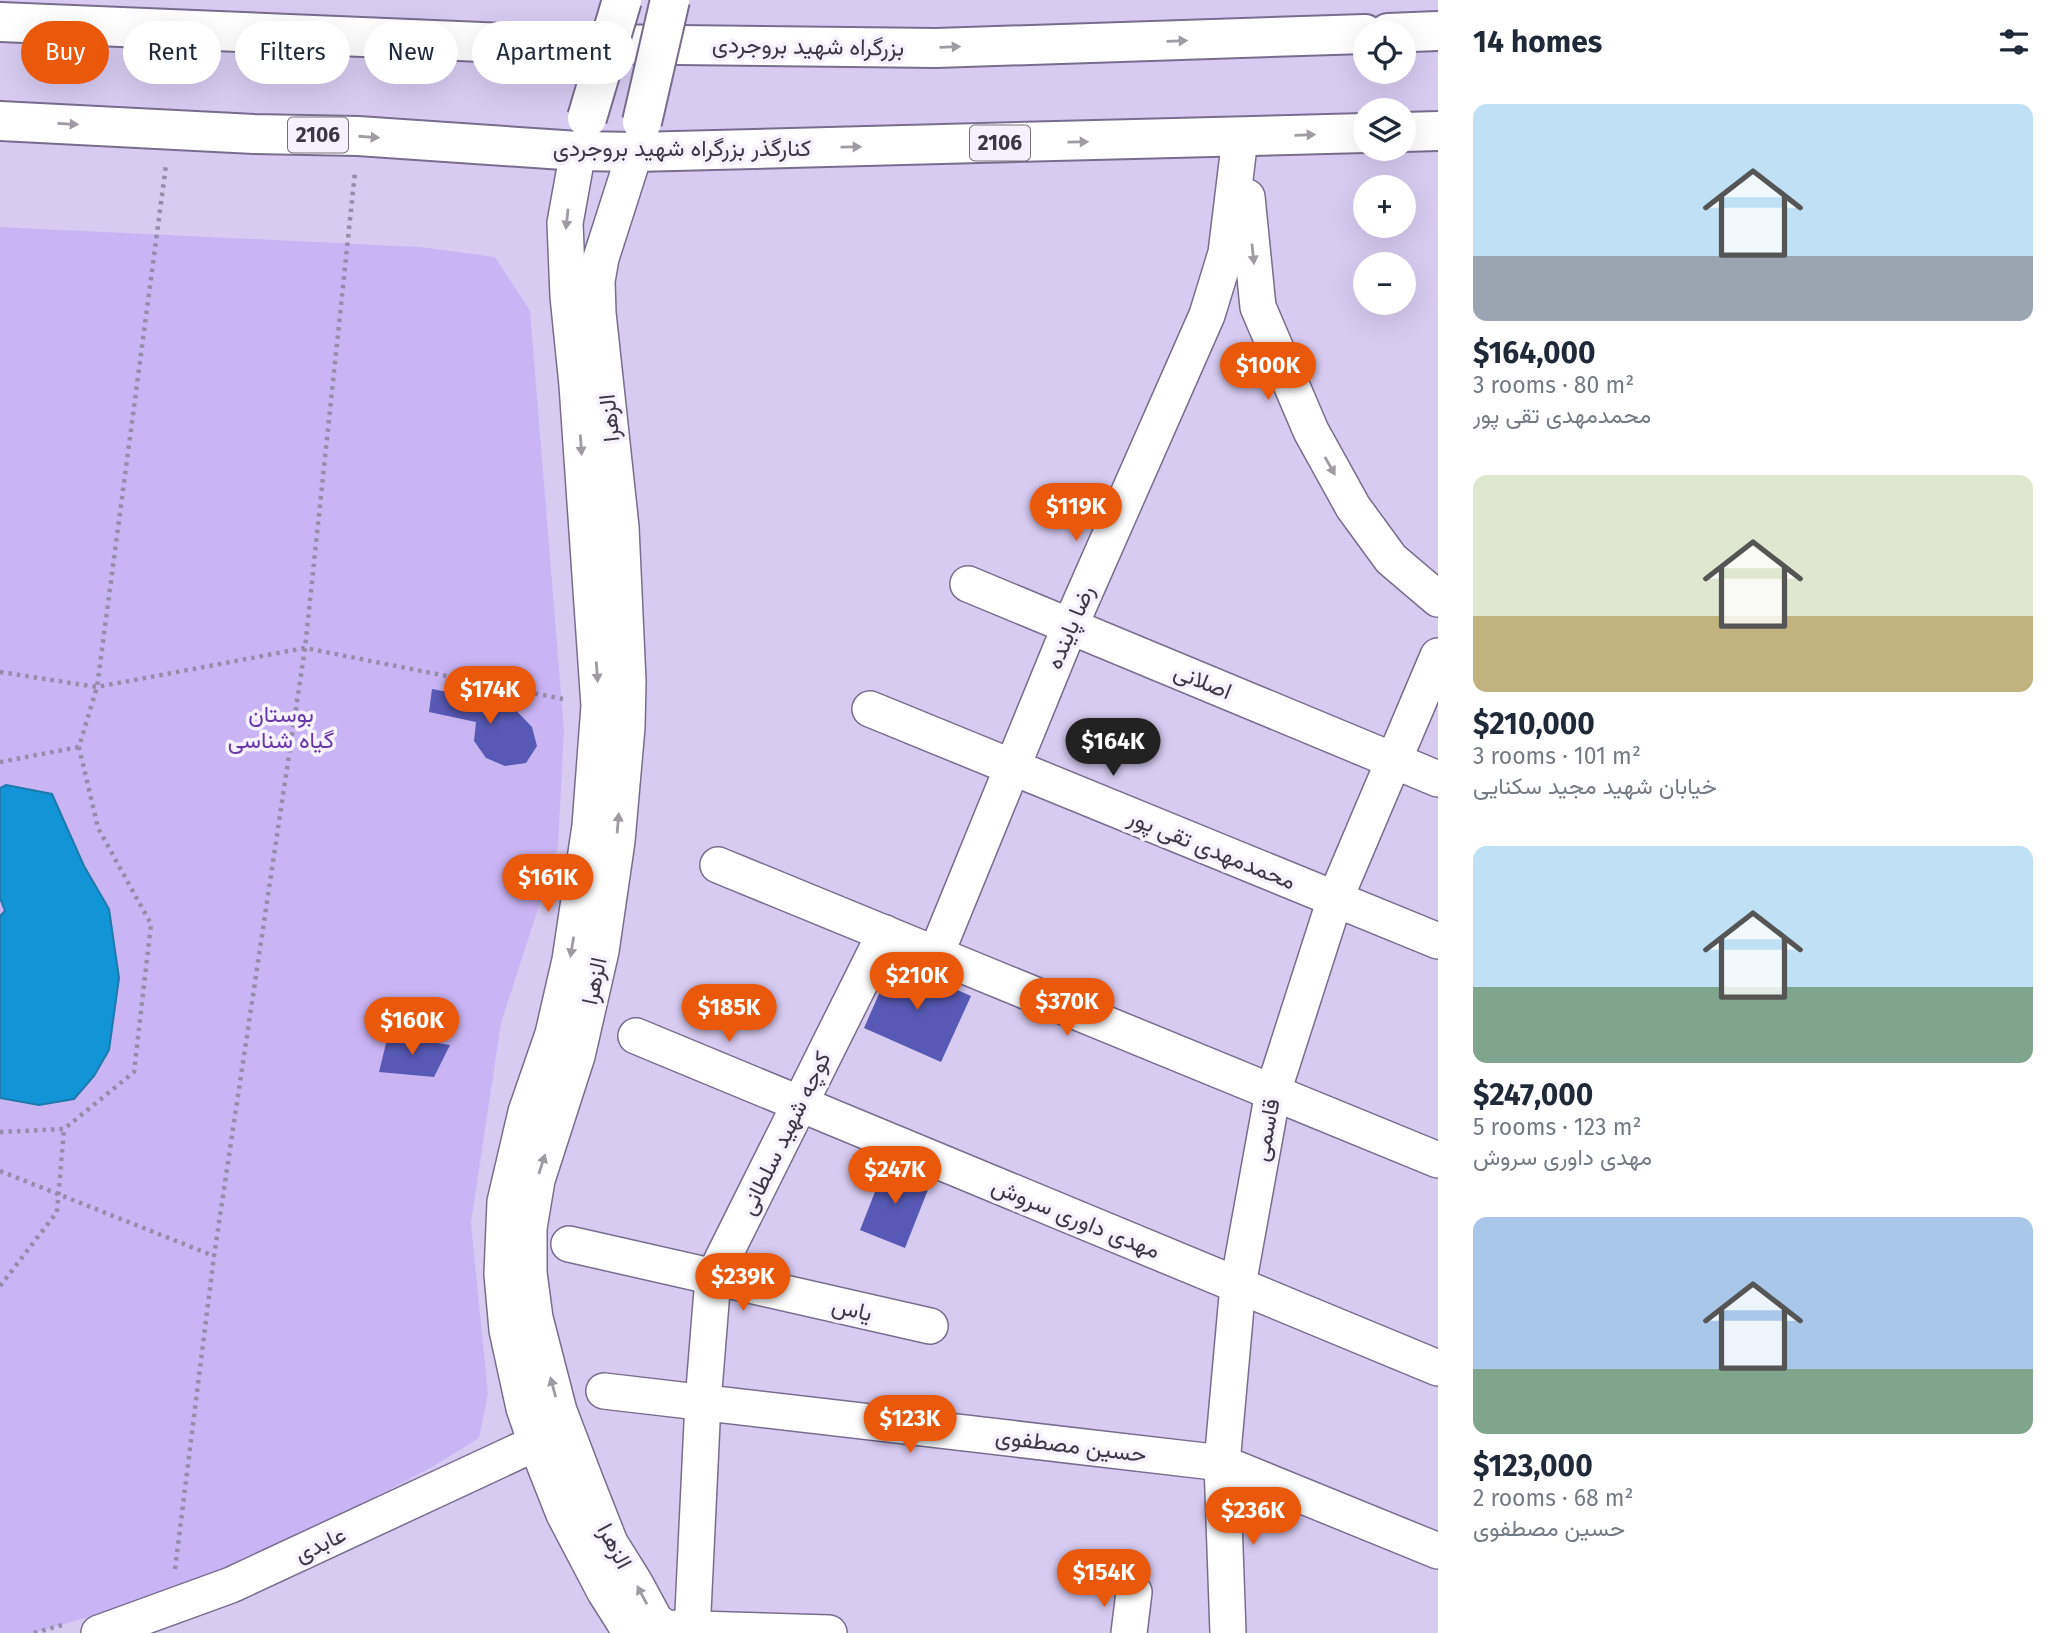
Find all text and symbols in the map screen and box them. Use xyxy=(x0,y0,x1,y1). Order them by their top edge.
chip: Buy xyxy=(21,21,109,84)
chip: Rent xyxy=(123,21,221,84)
chip: Filters xyxy=(235,21,350,84)
chip: New xyxy=(364,21,458,84)
chip: Apartment xyxy=(472,21,635,84)
map controls xyxy=(1353,21,1416,315)
button: locate xyxy=(1353,21,1416,84)
icon: filters xyxy=(1995,23,2033,61)
text: 14 homes xyxy=(1473,24,1602,60)
street label: بزرگراه شهید بروجردی xyxy=(712,30,904,63)
one-way arrow xyxy=(1166,35,1188,46)
one-way arrow xyxy=(939,42,961,53)
button: layers xyxy=(1353,98,1416,161)
road number: 2106 xyxy=(288,118,348,152)
one-way arrow xyxy=(57,119,79,130)
road number: 2106 xyxy=(970,125,1030,160)
one-way arrow xyxy=(1295,130,1317,141)
one-way arrow xyxy=(358,132,380,143)
street label: کنارگذر بزرگراه شهید بروجردی xyxy=(553,134,811,163)
one-way arrow xyxy=(1067,136,1089,147)
one-way arrow xyxy=(840,141,862,153)
icon: home xyxy=(1690,150,1816,276)
button: + xyxy=(1353,175,1416,238)
one-way arrow xyxy=(561,208,572,230)
one-way arrow xyxy=(1247,243,1258,265)
button: − xyxy=(1353,252,1416,315)
text: $164,000 xyxy=(1473,335,1596,371)
pin: $100K xyxy=(1219,342,1317,402)
text: $100K xyxy=(1236,351,1300,379)
text: 3 rooms · 80 m² xyxy=(1473,371,1634,399)
street label: الزهرا xyxy=(593,393,626,443)
text: محمدمهدی تقی پور xyxy=(1473,401,1651,429)
one-way arrow xyxy=(576,435,587,457)
one-way arrow xyxy=(1324,456,1336,475)
pin: $119K xyxy=(1027,484,1125,543)
text: $119K xyxy=(1046,492,1106,520)
icon: home xyxy=(1690,521,1816,647)
street label: رضا پاینده xyxy=(1040,581,1102,674)
street label: اصلانی xyxy=(1170,657,1236,705)
one-way arrow xyxy=(592,662,603,684)
pin: $174K xyxy=(441,666,539,726)
text: $174K xyxy=(460,675,520,703)
park label: بوستان گیاه شناسی xyxy=(228,700,334,754)
text: $210,000 xyxy=(1473,706,1595,742)
pin: $164K xyxy=(1064,718,1162,778)
text: $164K xyxy=(1082,727,1145,755)
text: 3 rooms · 101 m² xyxy=(1473,742,1641,770)
text: خیابان شهید مجید سکنایی xyxy=(1473,772,1717,800)
street label: محمدمهدی تقی پور xyxy=(1122,802,1300,897)
one-way arrow xyxy=(613,812,624,834)
pin: $161K xyxy=(499,855,597,914)
text: $161K xyxy=(518,863,578,891)
icon: home xyxy=(1690,892,1816,1018)
one-way arrow xyxy=(566,936,577,958)
pin: $210K xyxy=(868,953,966,1012)
street label: الزهرا xyxy=(575,955,614,1007)
text: $210K xyxy=(886,961,948,989)
pin: $370K xyxy=(1018,978,1116,1038)
pin: $185K xyxy=(680,984,778,1044)
text: $370K xyxy=(1036,987,1099,1015)
text: $185K xyxy=(698,993,760,1021)
pin: $160K xyxy=(363,998,461,1057)
text: $160K xyxy=(380,1006,444,1034)
street label: کوچه شهید سلطانی xyxy=(733,1047,839,1220)
text: $247,000 xyxy=(1473,1077,1593,1113)
street label: قاسمی xyxy=(1246,1096,1286,1164)
text: 5 rooms · 123 m² xyxy=(1473,1113,1641,1141)
text: مهدی داوری سروش xyxy=(1473,1143,1652,1171)
pin: $247K xyxy=(846,1146,944,1206)
one-way arrow xyxy=(537,1153,548,1174)
text: $247K xyxy=(864,1155,926,1183)
street label: مهدی داوری سروش xyxy=(987,1171,1164,1265)
pin: $239K xyxy=(694,1254,792,1313)
text: $239K xyxy=(711,1262,775,1290)
icon: home xyxy=(1690,1263,1816,1389)
street label: یاس xyxy=(829,1291,875,1327)
one-way arrow xyxy=(547,1376,558,1398)
pin: $123K xyxy=(861,1396,959,1455)
text: $123K xyxy=(880,1404,940,1432)
street label: حسین مصطفوی xyxy=(994,1422,1148,1469)
text: $123,000 xyxy=(1473,1448,1593,1484)
text: 2 rooms · 68 m² xyxy=(1473,1484,1634,1512)
pin: $236K xyxy=(1204,1488,1302,1547)
text: $236K xyxy=(1221,1496,1285,1524)
text: حسین مصطفوی xyxy=(1473,1514,1625,1542)
street label: الزهرا xyxy=(591,1518,639,1574)
street label: عابدی xyxy=(290,1520,350,1568)
pin: $154K xyxy=(1055,1550,1153,1609)
text: $154K xyxy=(1073,1558,1135,1586)
one-way arrow xyxy=(636,1585,647,1605)

